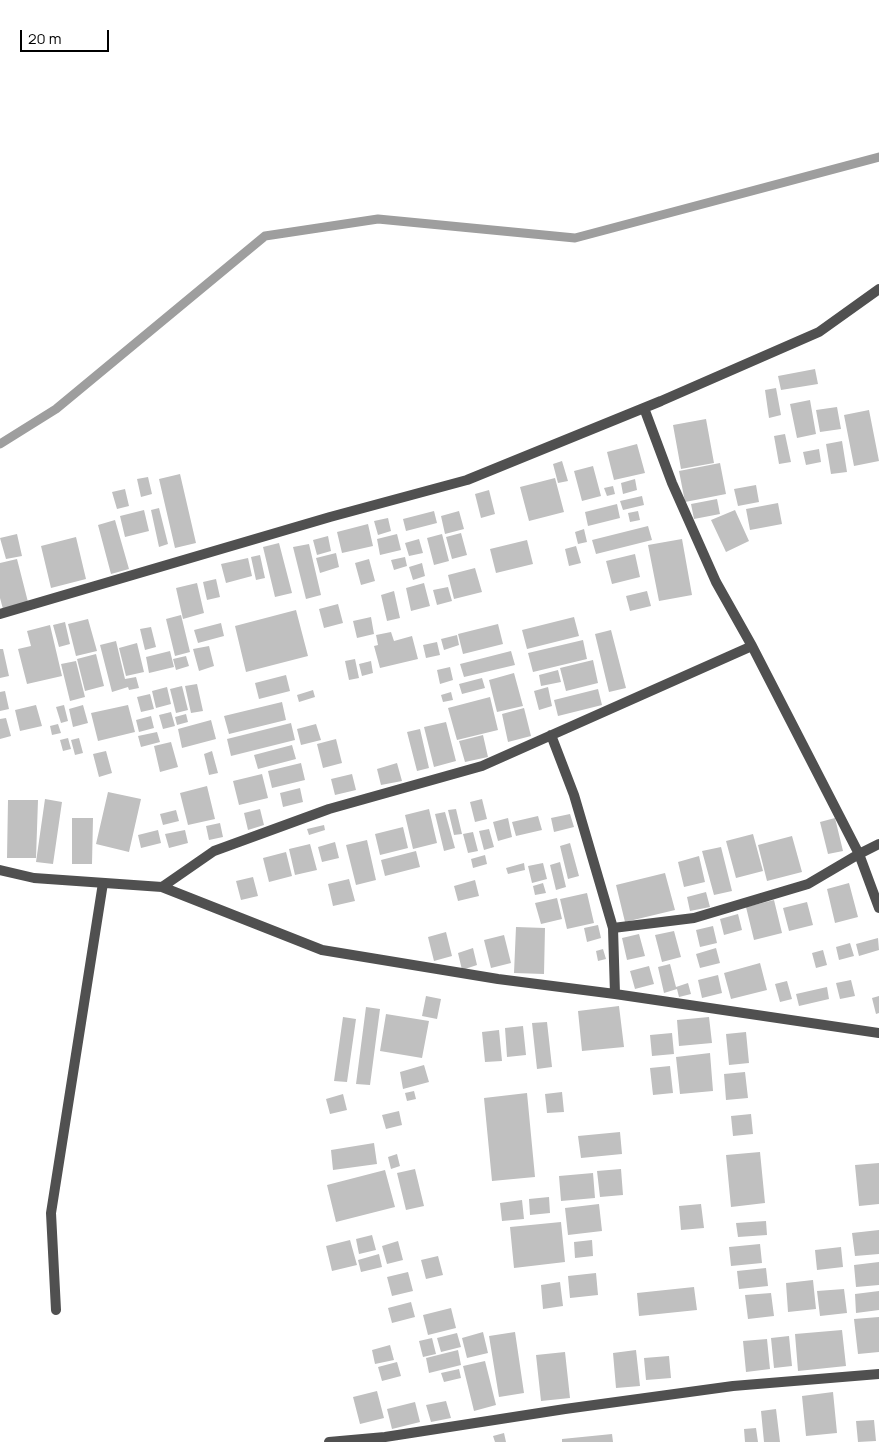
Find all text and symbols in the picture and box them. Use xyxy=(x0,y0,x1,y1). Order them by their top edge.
scale bar xyxy=(22,20,111,52)
text: 20 m xyxy=(28,28,61,49)

